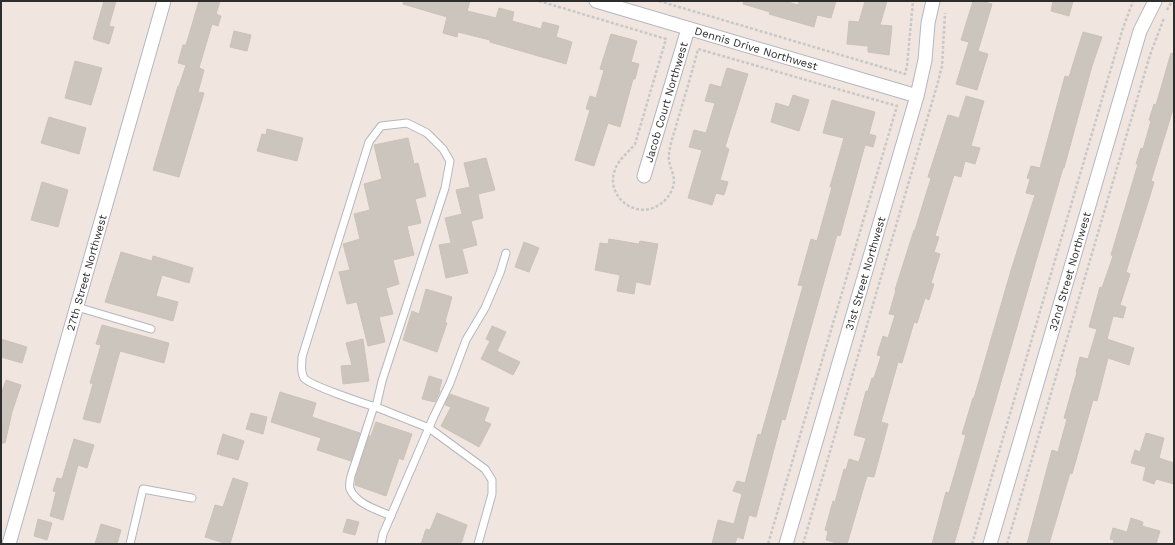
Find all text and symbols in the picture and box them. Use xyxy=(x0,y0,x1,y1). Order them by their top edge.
street label: Dennis Drive Northwest xyxy=(693,24,820,73)
street label: Jacob Court Northwest xyxy=(642,40,690,164)
street label: 32nd Street Northwest xyxy=(1046,210,1093,332)
street label: 27th Street Northwest xyxy=(64,213,109,333)
street label: 31st Street Northwest xyxy=(842,215,888,332)

